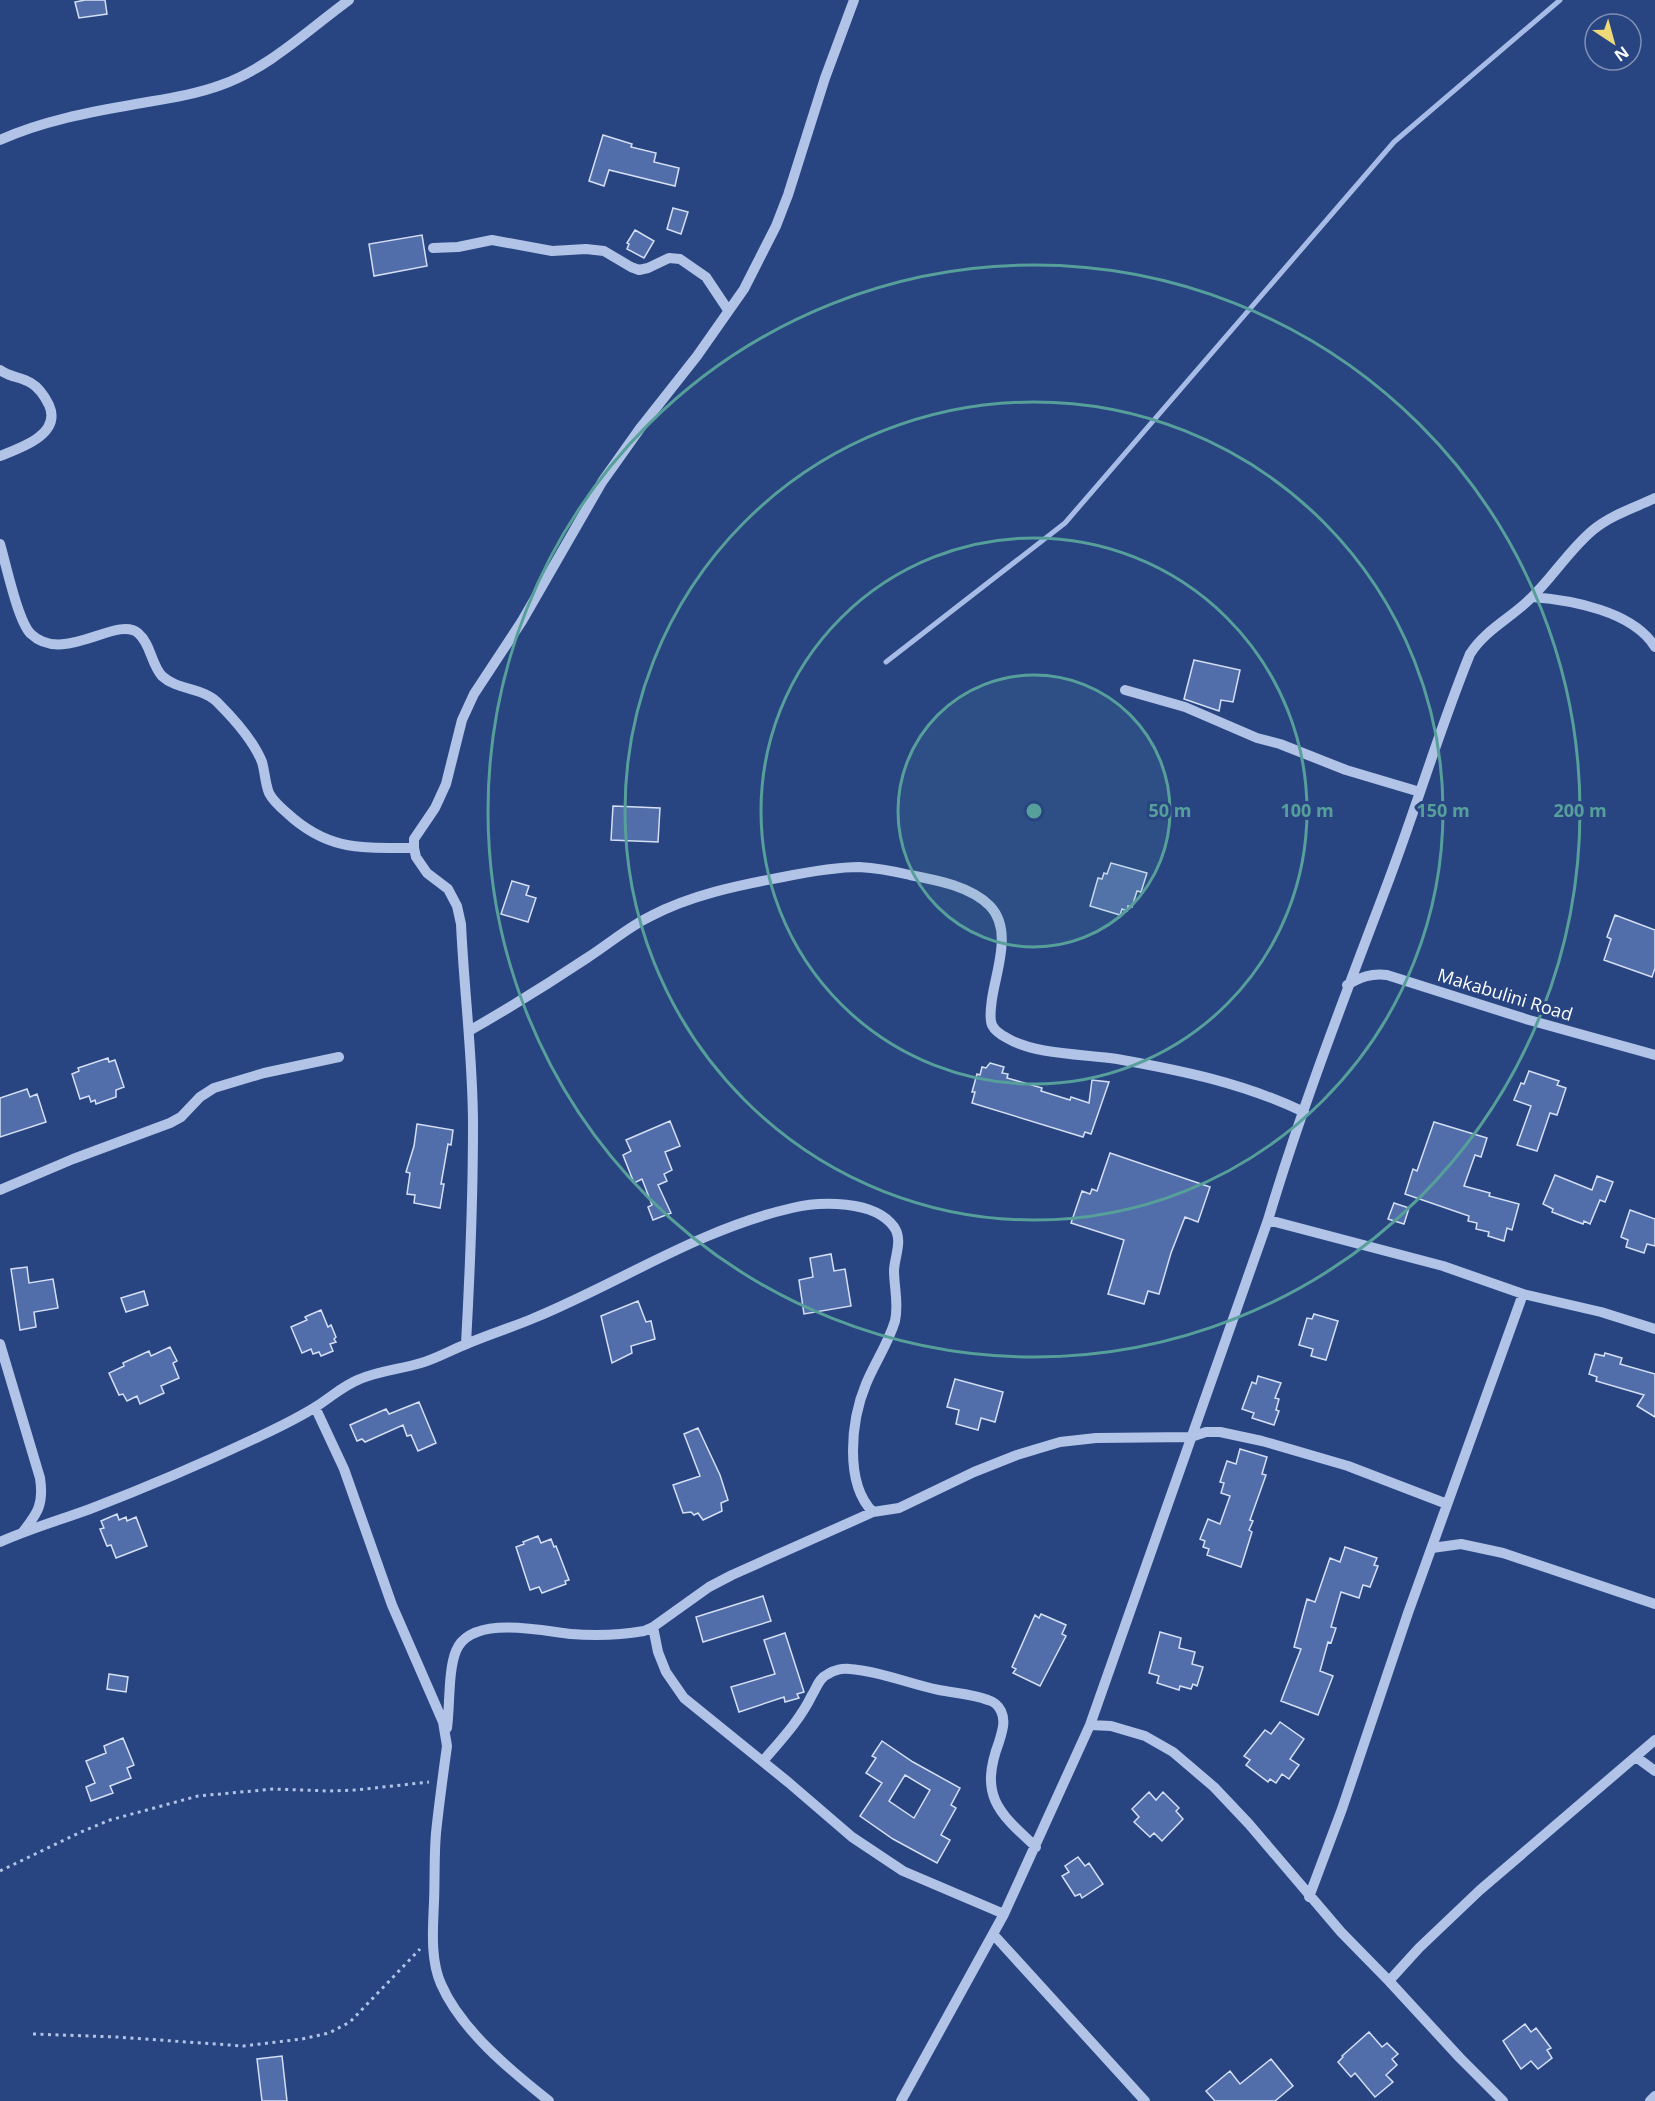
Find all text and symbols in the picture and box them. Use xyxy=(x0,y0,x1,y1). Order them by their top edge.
north arrow xyxy=(1583,12,1643,72)
text: N xyxy=(1610,41,1634,67)
text: 50 m xyxy=(1149,798,1191,822)
text: 100 m xyxy=(1280,798,1334,822)
text: 150 m xyxy=(1416,798,1470,822)
text: 200 m xyxy=(1553,798,1607,822)
centre of rings xyxy=(1024,801,1044,821)
street label: Makabulini Road xyxy=(1435,962,1576,1026)

